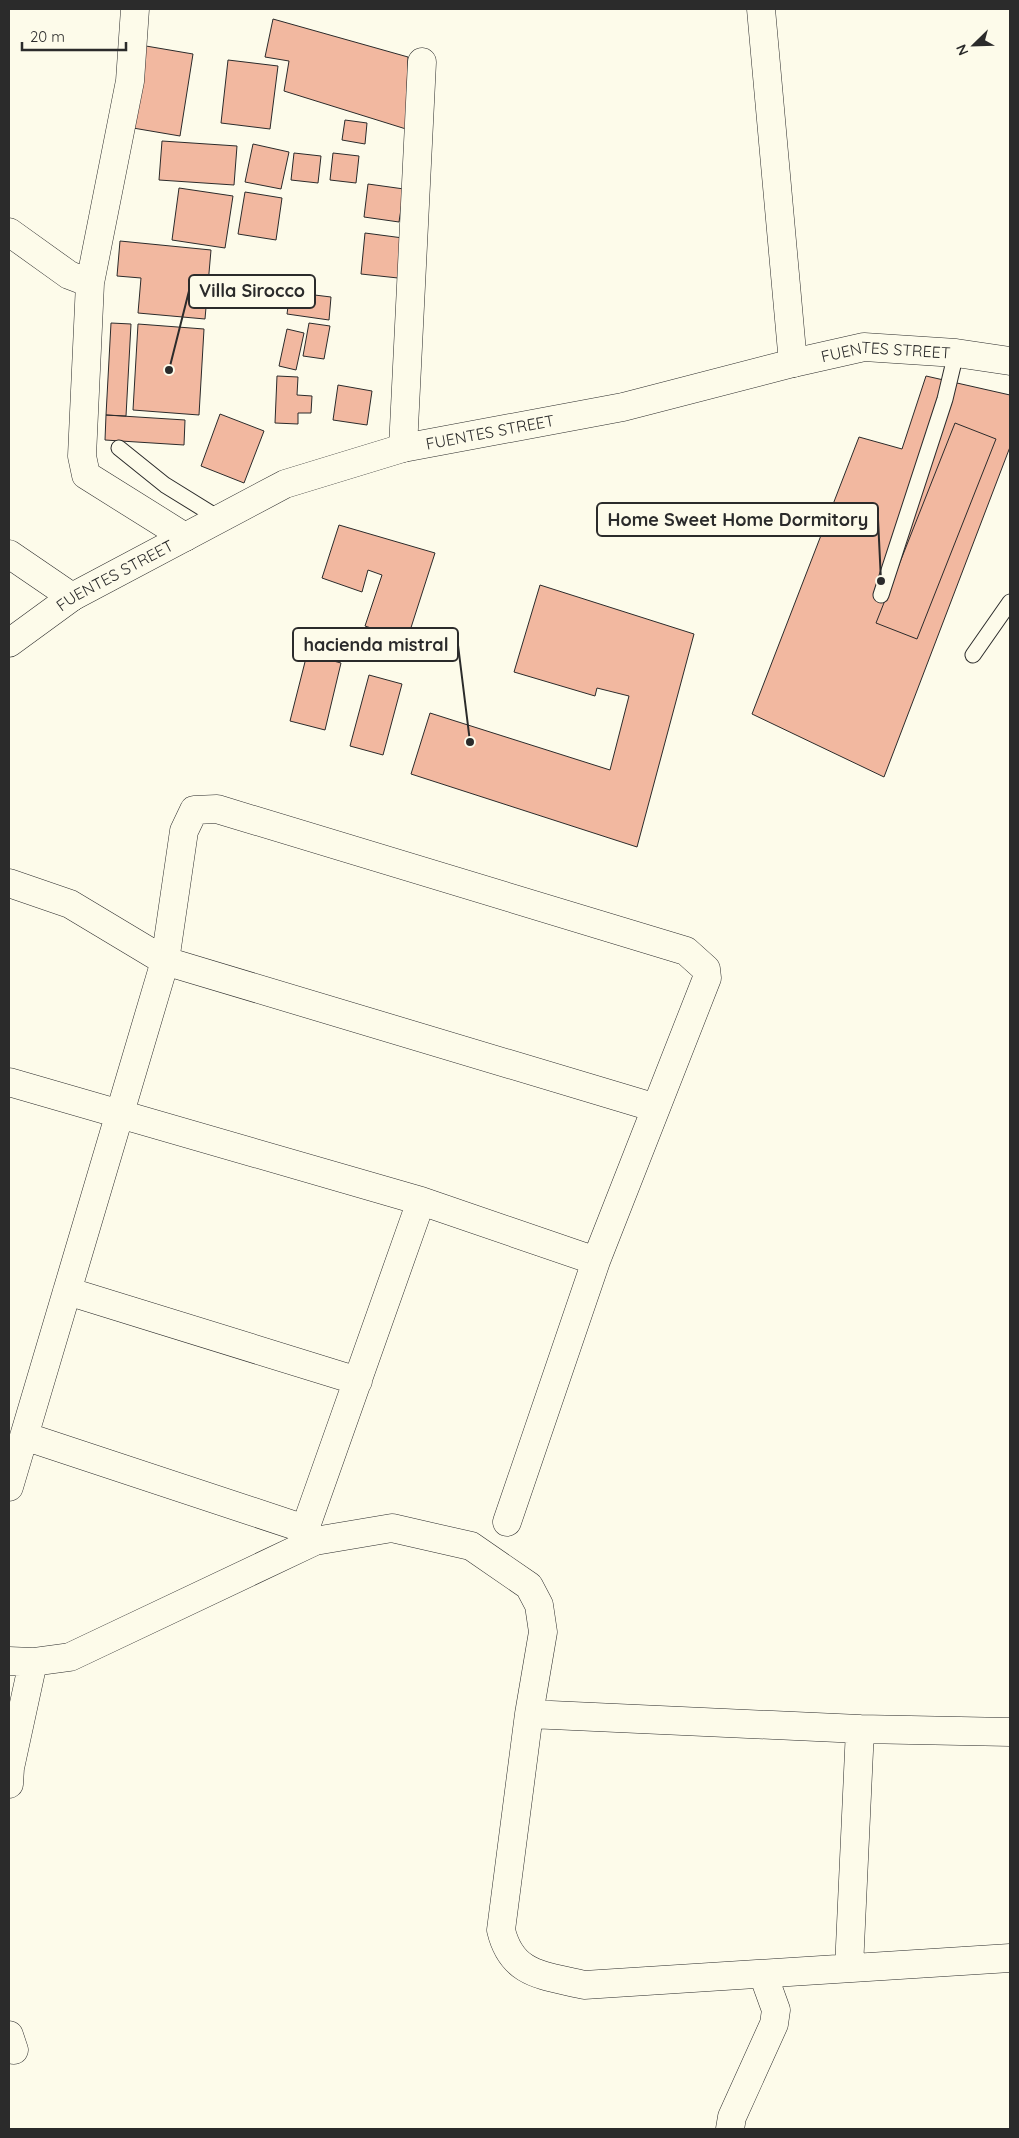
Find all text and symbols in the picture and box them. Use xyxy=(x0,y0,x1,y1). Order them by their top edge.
scale bar xyxy=(22,20,126,52)
north arrow xyxy=(949,20,999,70)
text: 20 m xyxy=(30,27,65,46)
text: N xyxy=(952,42,972,58)
callout: Villa Sirocco xyxy=(189,275,315,308)
text: Villa Sirocco xyxy=(199,279,305,302)
street label: FUENTES STREET xyxy=(819,337,951,366)
street label: FUENTES STREET xyxy=(424,410,556,454)
callout: Home Sweet Home Dormitory xyxy=(597,503,878,536)
text: Home Sweet Home Dormitory xyxy=(608,508,868,531)
street label: FUENTES STREET xyxy=(52,535,177,615)
callout: hacienda mistral xyxy=(293,628,458,661)
text: hacienda mistral xyxy=(303,633,449,656)

